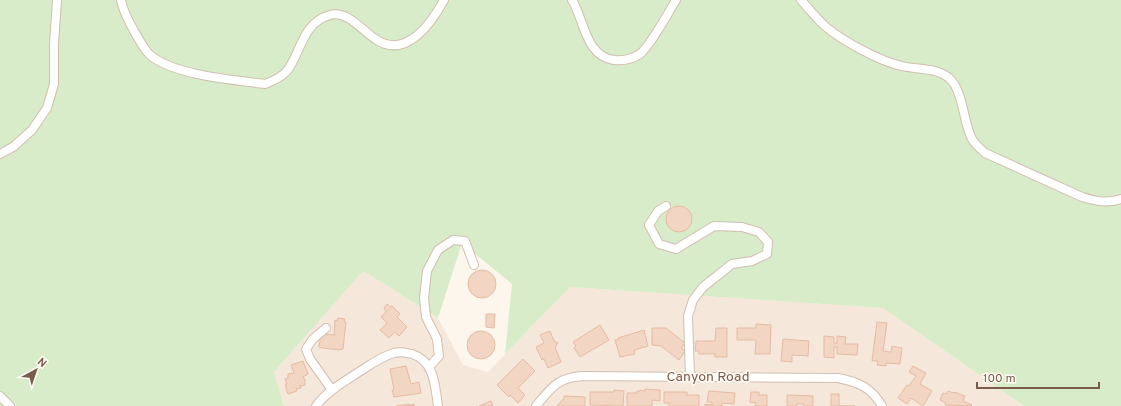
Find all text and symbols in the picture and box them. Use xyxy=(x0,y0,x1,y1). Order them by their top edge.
north arrow xyxy=(16,350,56,390)
text: N xyxy=(34,355,49,371)
scale bar xyxy=(977,364,1099,390)
street label: Canyon Road xyxy=(666,369,750,386)
text: 100 m xyxy=(983,371,1016,387)

